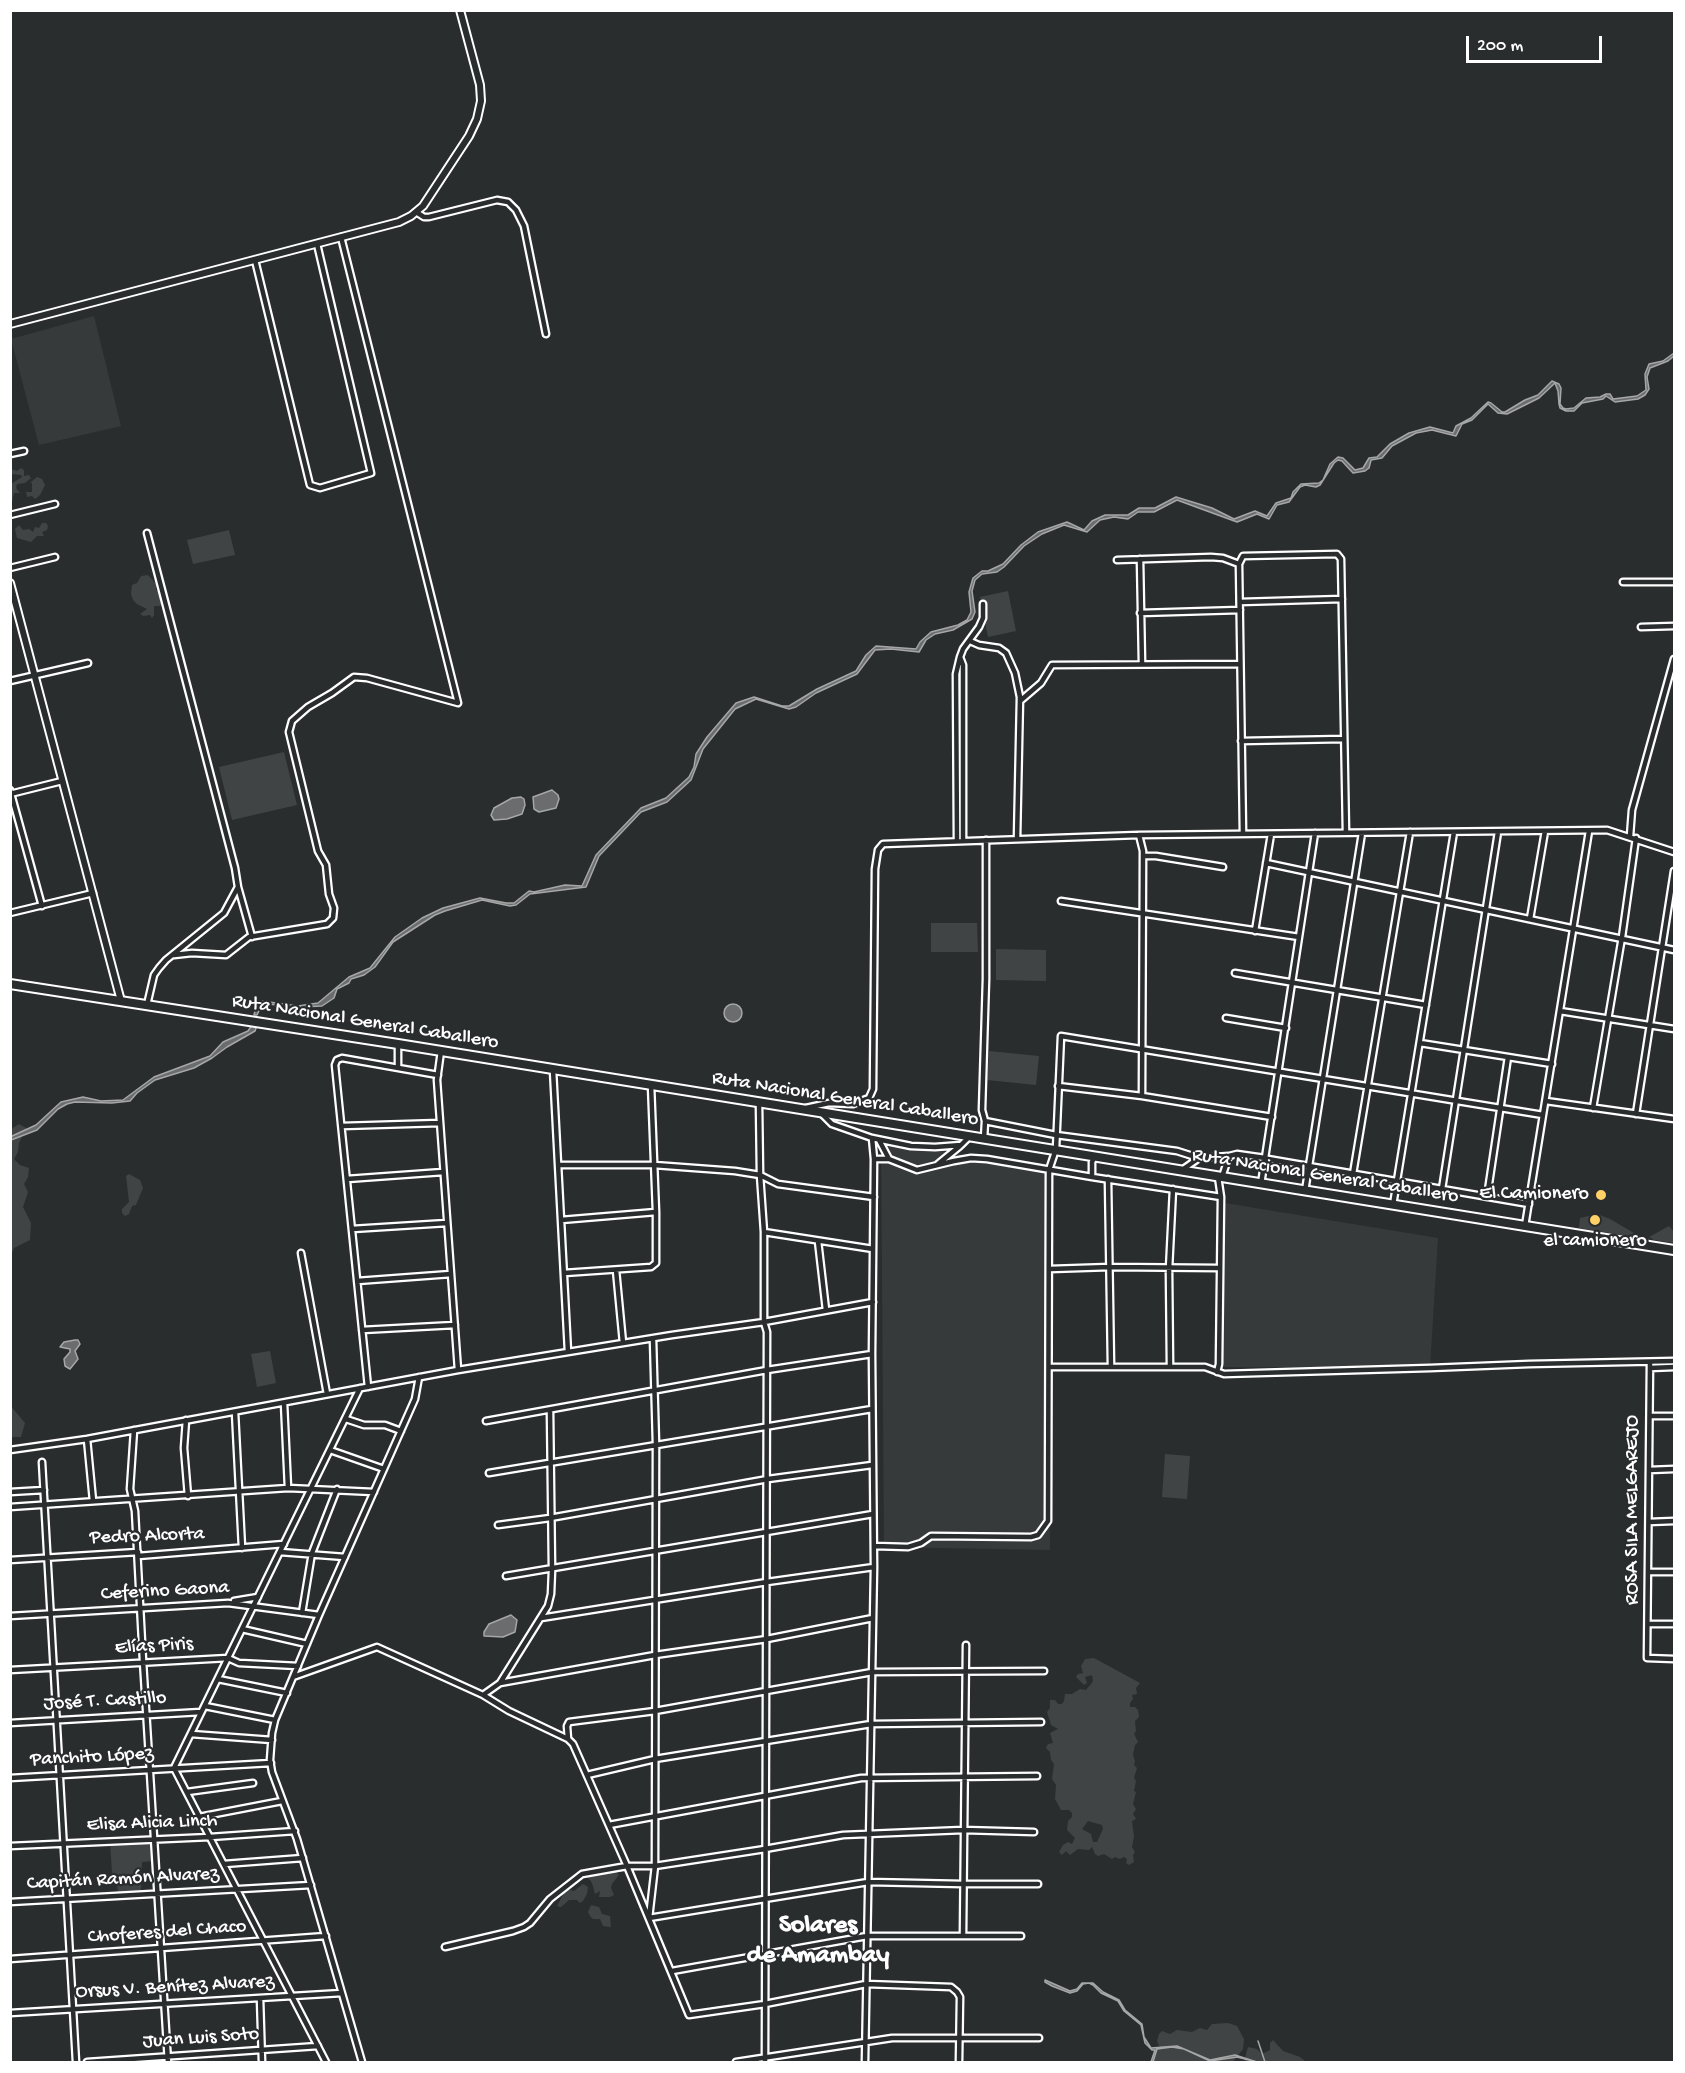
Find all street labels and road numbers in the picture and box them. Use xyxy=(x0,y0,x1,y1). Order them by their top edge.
street label: Ruta Nacional General Caballero xyxy=(230,990,500,1056)
street label: Ruta Nacional General Caballero xyxy=(710,1067,980,1133)
street label: Ruta Nacional General Caballero xyxy=(1190,1144,1460,1210)
street label: ROSA SILA MELGAREJO xyxy=(1622,1415,1646,1605)
street label: Pedro Alcorta xyxy=(89,1523,205,1551)
street label: Ceferino Gaona xyxy=(100,1577,230,1607)
street label: Elías Piris xyxy=(114,1633,194,1661)
street label: José T. Castillo xyxy=(43,1687,167,1717)
street label: Panchito López xyxy=(30,1743,154,1773)
street label: Elisa Alicia Linch xyxy=(86,1810,218,1838)
street label: Capitán Ramón Alvarez xyxy=(26,1863,220,1897)
street label: Choferes del Chaco xyxy=(87,1915,247,1951)
street label: Orsus V. Benítez Alvarez xyxy=(75,1971,275,2005)
street label: Juan Luis Soto xyxy=(142,2023,260,2055)

